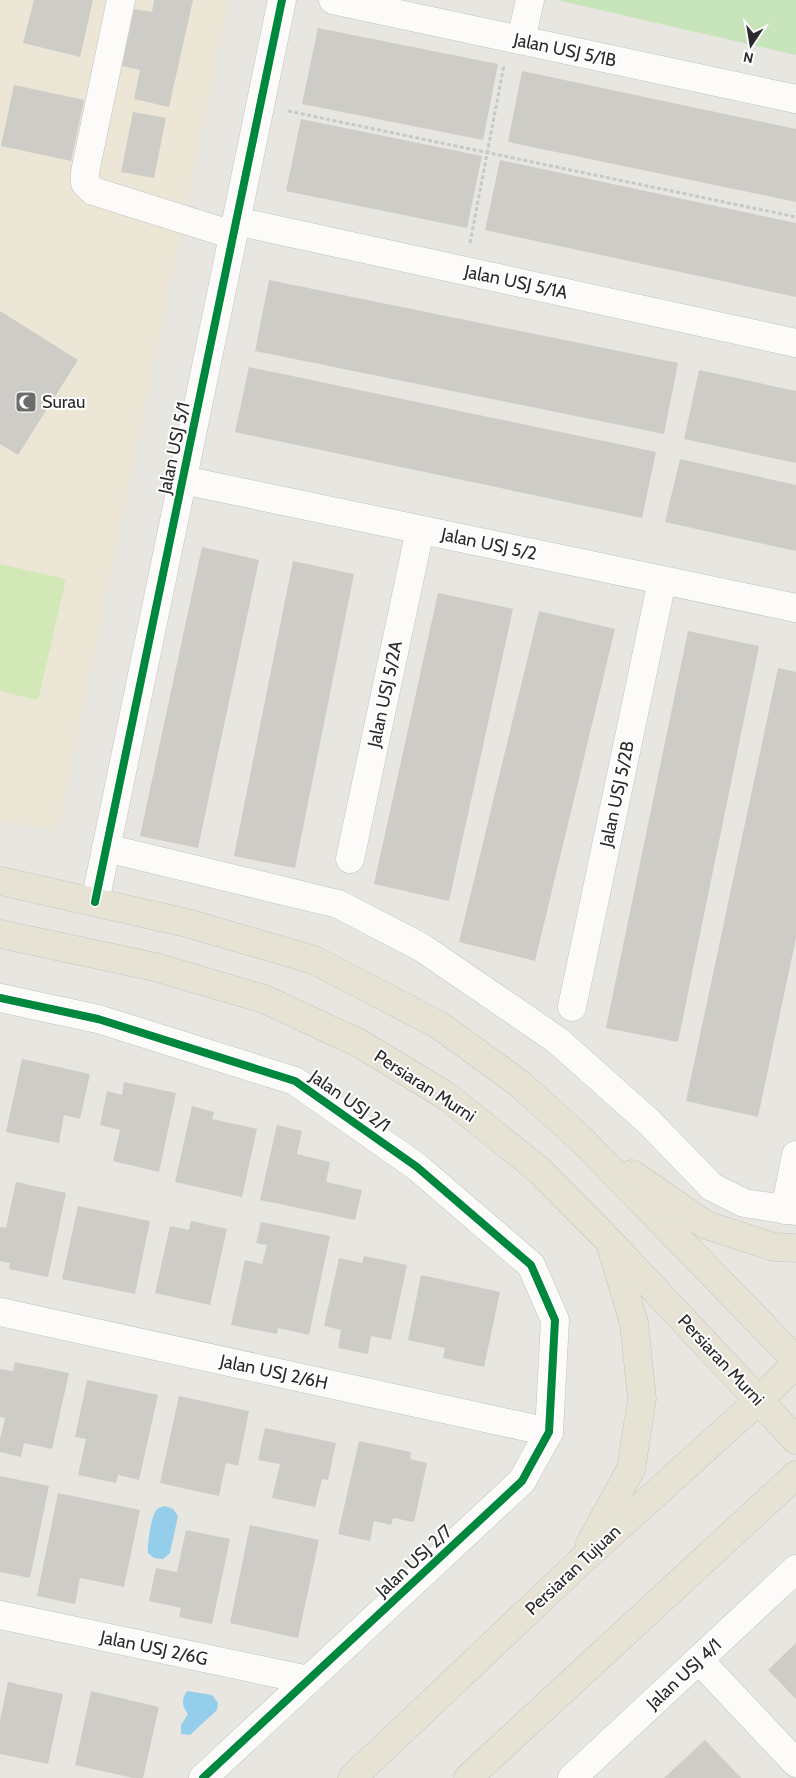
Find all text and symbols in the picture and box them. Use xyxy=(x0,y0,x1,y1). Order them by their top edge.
north arrow xyxy=(726,20,776,70)
street label: Jalan USJ 5/1B xyxy=(511,28,619,72)
text: N xyxy=(742,48,755,68)
street label: Jalan USJ 5/1A xyxy=(462,260,570,304)
mosque icon: Surau xyxy=(14,390,38,414)
place label: Surau xyxy=(42,391,85,413)
street label: Jalan USJ 5/1 xyxy=(153,400,194,497)
street label: Jalan USJ 5/2 xyxy=(438,523,539,565)
street label: Jalan USJ 5/2A xyxy=(363,639,407,750)
street label: Jalan USJ 5/2B xyxy=(595,739,639,850)
street label: Persiaran Murni xyxy=(370,1045,480,1127)
street label: Jalan USJ 2/1 xyxy=(305,1065,395,1137)
street label: Persiaran Murni xyxy=(673,1310,769,1410)
street label: Jalan USJ 2/6H xyxy=(217,1350,330,1394)
street label: Jalan USJ 2/7 xyxy=(370,1520,457,1603)
street label: Persiaran Tujuan xyxy=(521,1520,625,1620)
street label: Jalan USJ 2/6G xyxy=(97,1626,210,1670)
street label: Jalan USJ 4/1 xyxy=(641,1634,726,1715)

